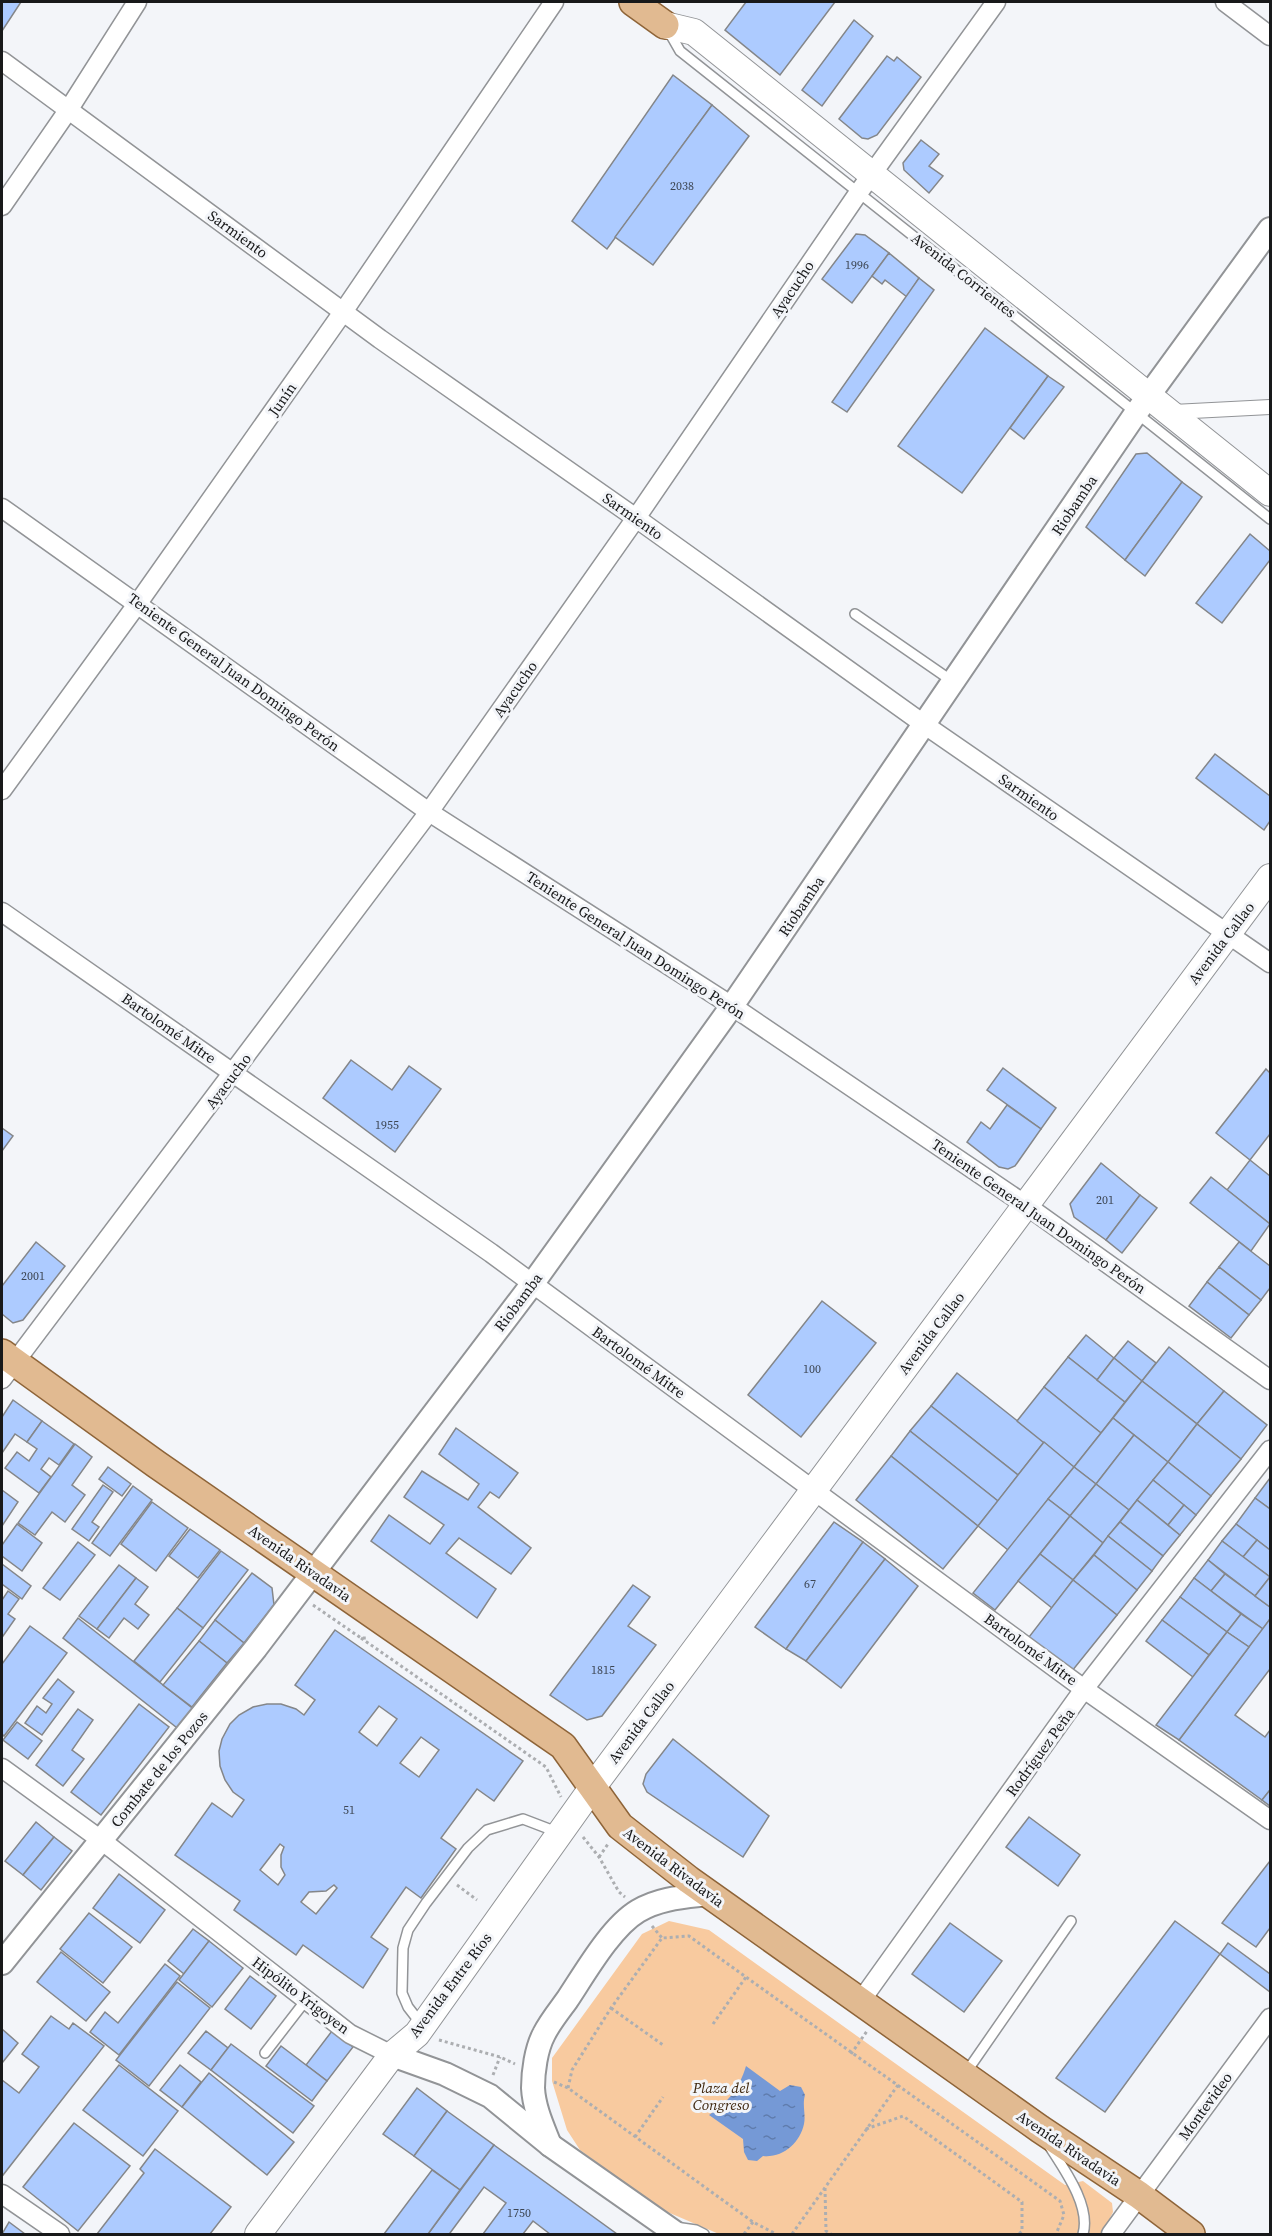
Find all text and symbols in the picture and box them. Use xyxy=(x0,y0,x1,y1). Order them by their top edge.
house number: 2038 xyxy=(670,178,694,194)
street label: Sarmiento xyxy=(204,205,272,263)
street label: Avenida Corrientes xyxy=(907,227,1021,323)
street label: Ayacucho xyxy=(765,256,819,322)
house number: 1996 xyxy=(845,257,869,273)
street label: Junín xyxy=(262,378,301,421)
street label: Riobamba xyxy=(1046,470,1102,539)
street label: Sarmiento xyxy=(599,488,667,544)
street label: Teniente General Juan Domingo Perón xyxy=(124,588,344,756)
street label: Ayacucho xyxy=(488,657,542,721)
street label: Sarmiento xyxy=(995,769,1063,825)
street label: Teniente General Juan Domingo Perón xyxy=(522,866,750,1024)
street label: Riobamba xyxy=(773,871,829,940)
street label: Avenida Callao xyxy=(1183,897,1259,989)
street label: Bartolomé Mitre xyxy=(118,988,221,1069)
street label: Ayacucho xyxy=(200,1049,256,1113)
house number: 1955 xyxy=(375,1117,399,1133)
street label: Teniente General Juan Domingo Perón xyxy=(928,1134,1150,1298)
house number: 201 xyxy=(1096,1192,1114,1208)
house number: 2001 xyxy=(21,1268,45,1284)
street label: Riobamba xyxy=(489,1268,547,1336)
street label: Avenida Callao xyxy=(893,1287,969,1379)
street label: Bartolomé Mitre xyxy=(588,1321,690,1403)
house number: 100 xyxy=(803,1361,821,1377)
street label: Avenida Rivadavia xyxy=(244,1520,356,1607)
house number: 67 xyxy=(804,1576,816,1592)
street label: Bartolomé Mitre xyxy=(980,1608,1082,1690)
house number: 1815 xyxy=(591,1662,615,1678)
street label: Avenida Callao xyxy=(603,1676,679,1768)
street label: Rodríguez Peña xyxy=(1001,1703,1079,1800)
street label: Combate de los Pozos xyxy=(105,1706,213,1832)
house number: 51 xyxy=(343,1802,355,1818)
street label: Avenida Rivadavia xyxy=(619,1822,729,1912)
street label: Avenida Entre Ríos xyxy=(404,1928,496,2042)
street label: Hipólito Yrigoyen xyxy=(248,1951,354,2039)
street label: Montevideo xyxy=(1173,2068,1237,2144)
park label: Plaza del Congreso xyxy=(692,2077,750,2115)
street label: Avenida Rivadavia xyxy=(1013,2105,1125,2191)
house number: 1750 xyxy=(507,2205,531,2221)

